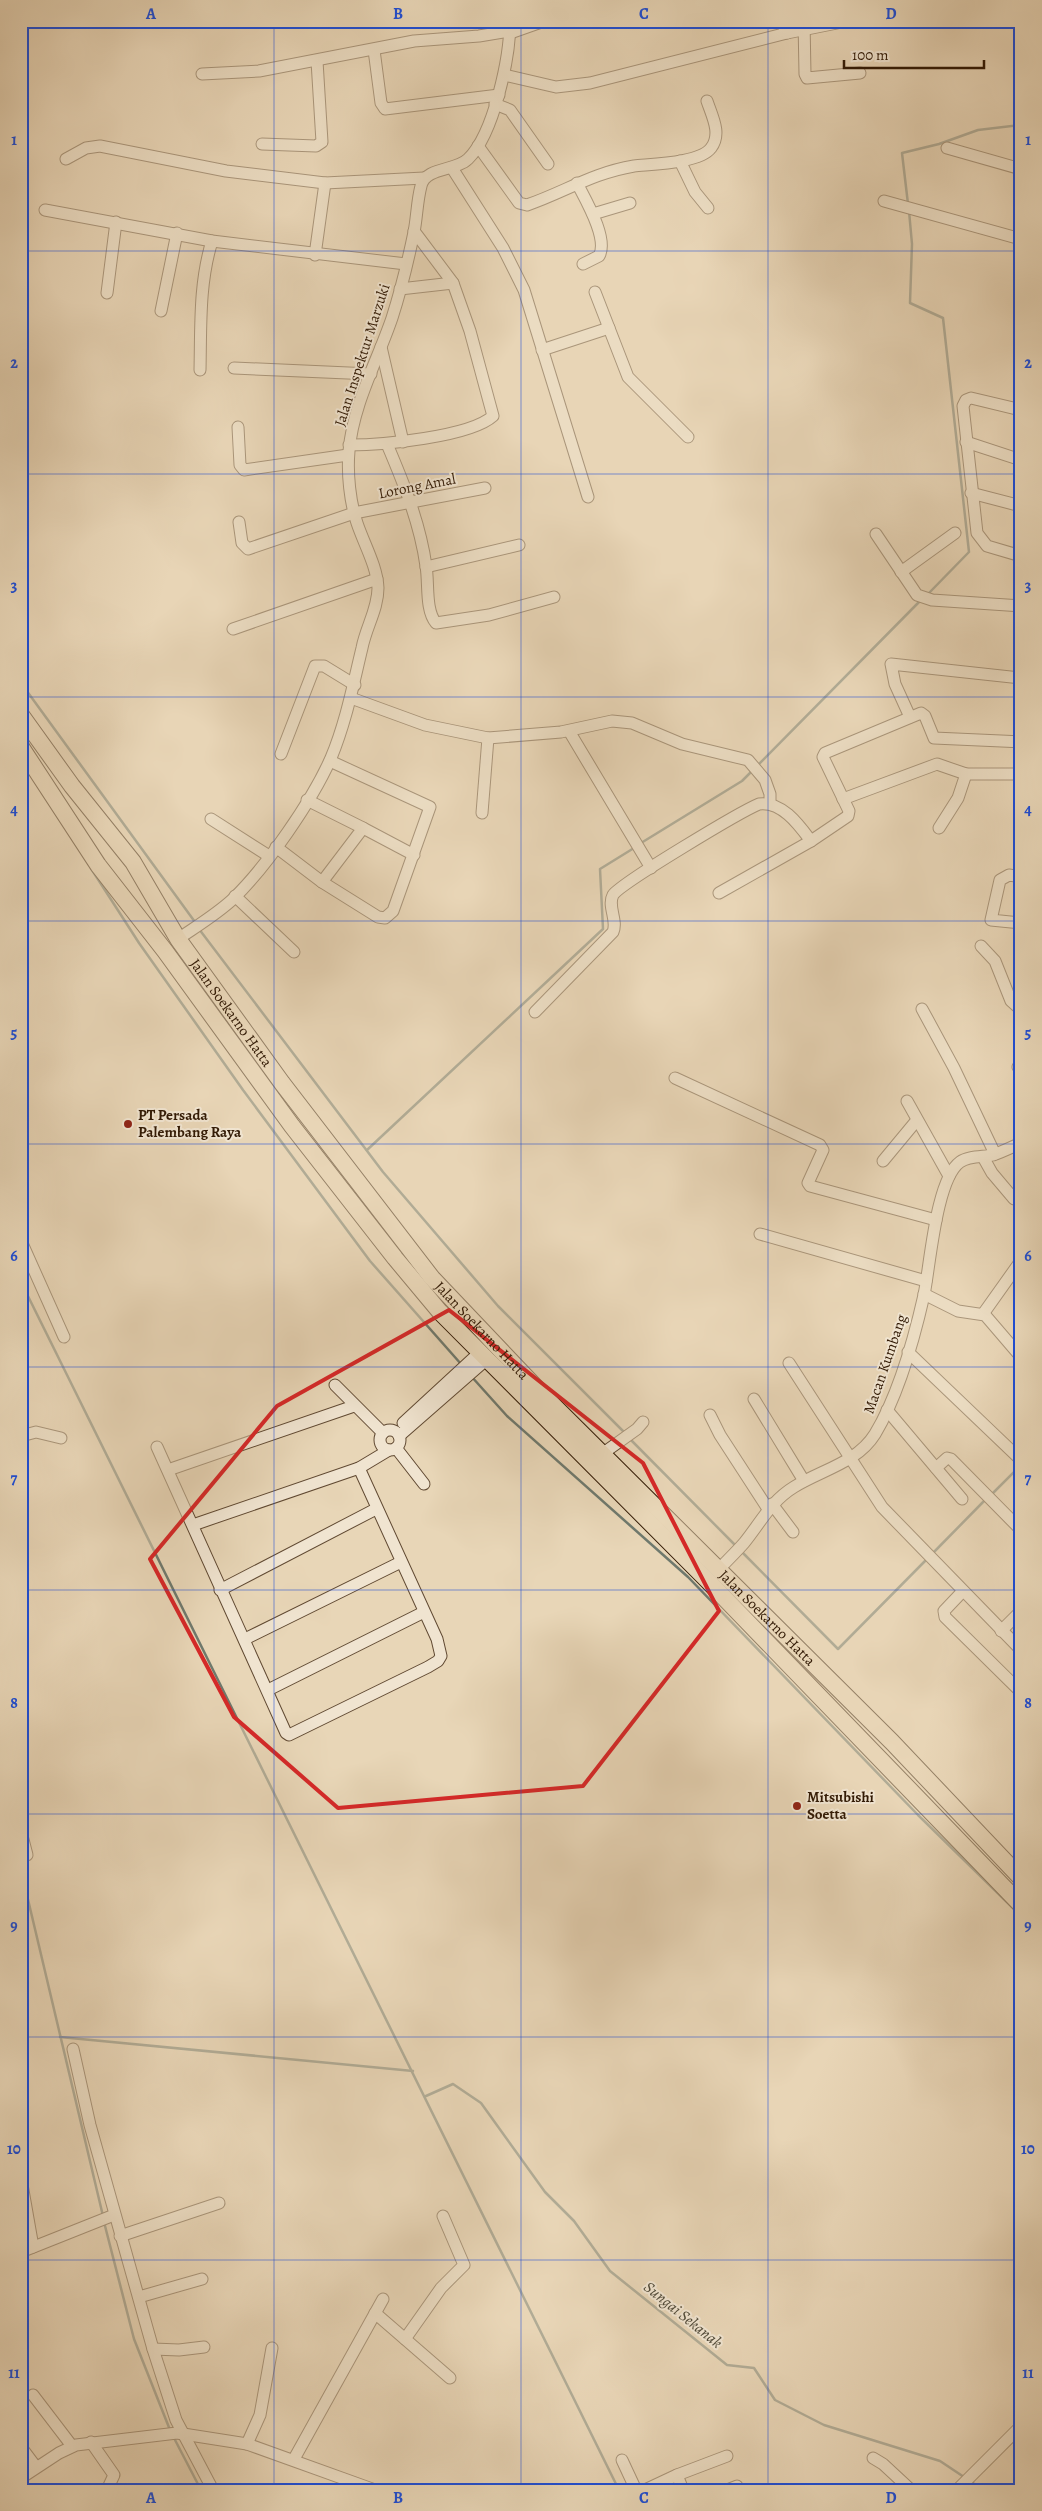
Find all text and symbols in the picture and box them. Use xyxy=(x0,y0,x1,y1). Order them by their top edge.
text: A xyxy=(145,3,157,25)
text: B xyxy=(393,3,403,25)
text: C xyxy=(639,3,649,25)
text: D xyxy=(885,3,897,25)
scale bar xyxy=(844,38,984,70)
text: 100 m xyxy=(852,45,889,65)
text: 1 xyxy=(11,129,17,151)
text: 1 xyxy=(1025,129,1031,151)
street label: Jalan Inspektur Marzuki xyxy=(330,281,394,429)
text: 2 xyxy=(10,352,18,374)
text: 2 xyxy=(1024,352,1032,374)
street label: Lorong Amal xyxy=(377,469,458,503)
text: 3 xyxy=(11,575,18,597)
text: 3 xyxy=(1025,575,1032,597)
text: 4 xyxy=(10,799,18,821)
text: 4 xyxy=(1024,799,1032,821)
street label: Jalan Soekarno Hatta xyxy=(185,955,277,1071)
text: 5 xyxy=(11,1022,18,1044)
text: 5 xyxy=(1025,1022,1032,1044)
place label: PT Persada Palembang Raya xyxy=(138,1105,242,1142)
marker: PT Persada Palembang Raya xyxy=(122,1118,134,1130)
text: 6 xyxy=(10,1245,18,1267)
text: 6 xyxy=(1024,1245,1032,1267)
street label: Jalan Soekarno Hatta xyxy=(430,1277,533,1384)
street label: Macan Kumbang xyxy=(859,1311,912,1416)
text: 7 xyxy=(11,1468,18,1490)
text: 7 xyxy=(1025,1468,1032,1490)
street label: Jalan Soekarno Hatta xyxy=(714,1565,820,1670)
text: 8 xyxy=(10,1692,18,1714)
text: 8 xyxy=(1024,1692,1032,1714)
place label: Mitsubishi Soetta xyxy=(807,1787,875,1824)
marker: Mitsubishi Soetta xyxy=(791,1800,803,1812)
text: 9 xyxy=(10,1915,18,1937)
text: 9 xyxy=(1024,1915,1032,1937)
text: 10 xyxy=(7,2138,21,2160)
text: 10 xyxy=(1021,2138,1035,2160)
water label: Sungai Sekanak xyxy=(639,2276,727,2354)
text: 11 xyxy=(8,2362,20,2384)
text: 11 xyxy=(1022,2362,1034,2384)
text: A xyxy=(145,2487,157,2509)
text: B xyxy=(393,2487,403,2509)
text: C xyxy=(639,2487,649,2509)
text: D xyxy=(885,2487,897,2509)

